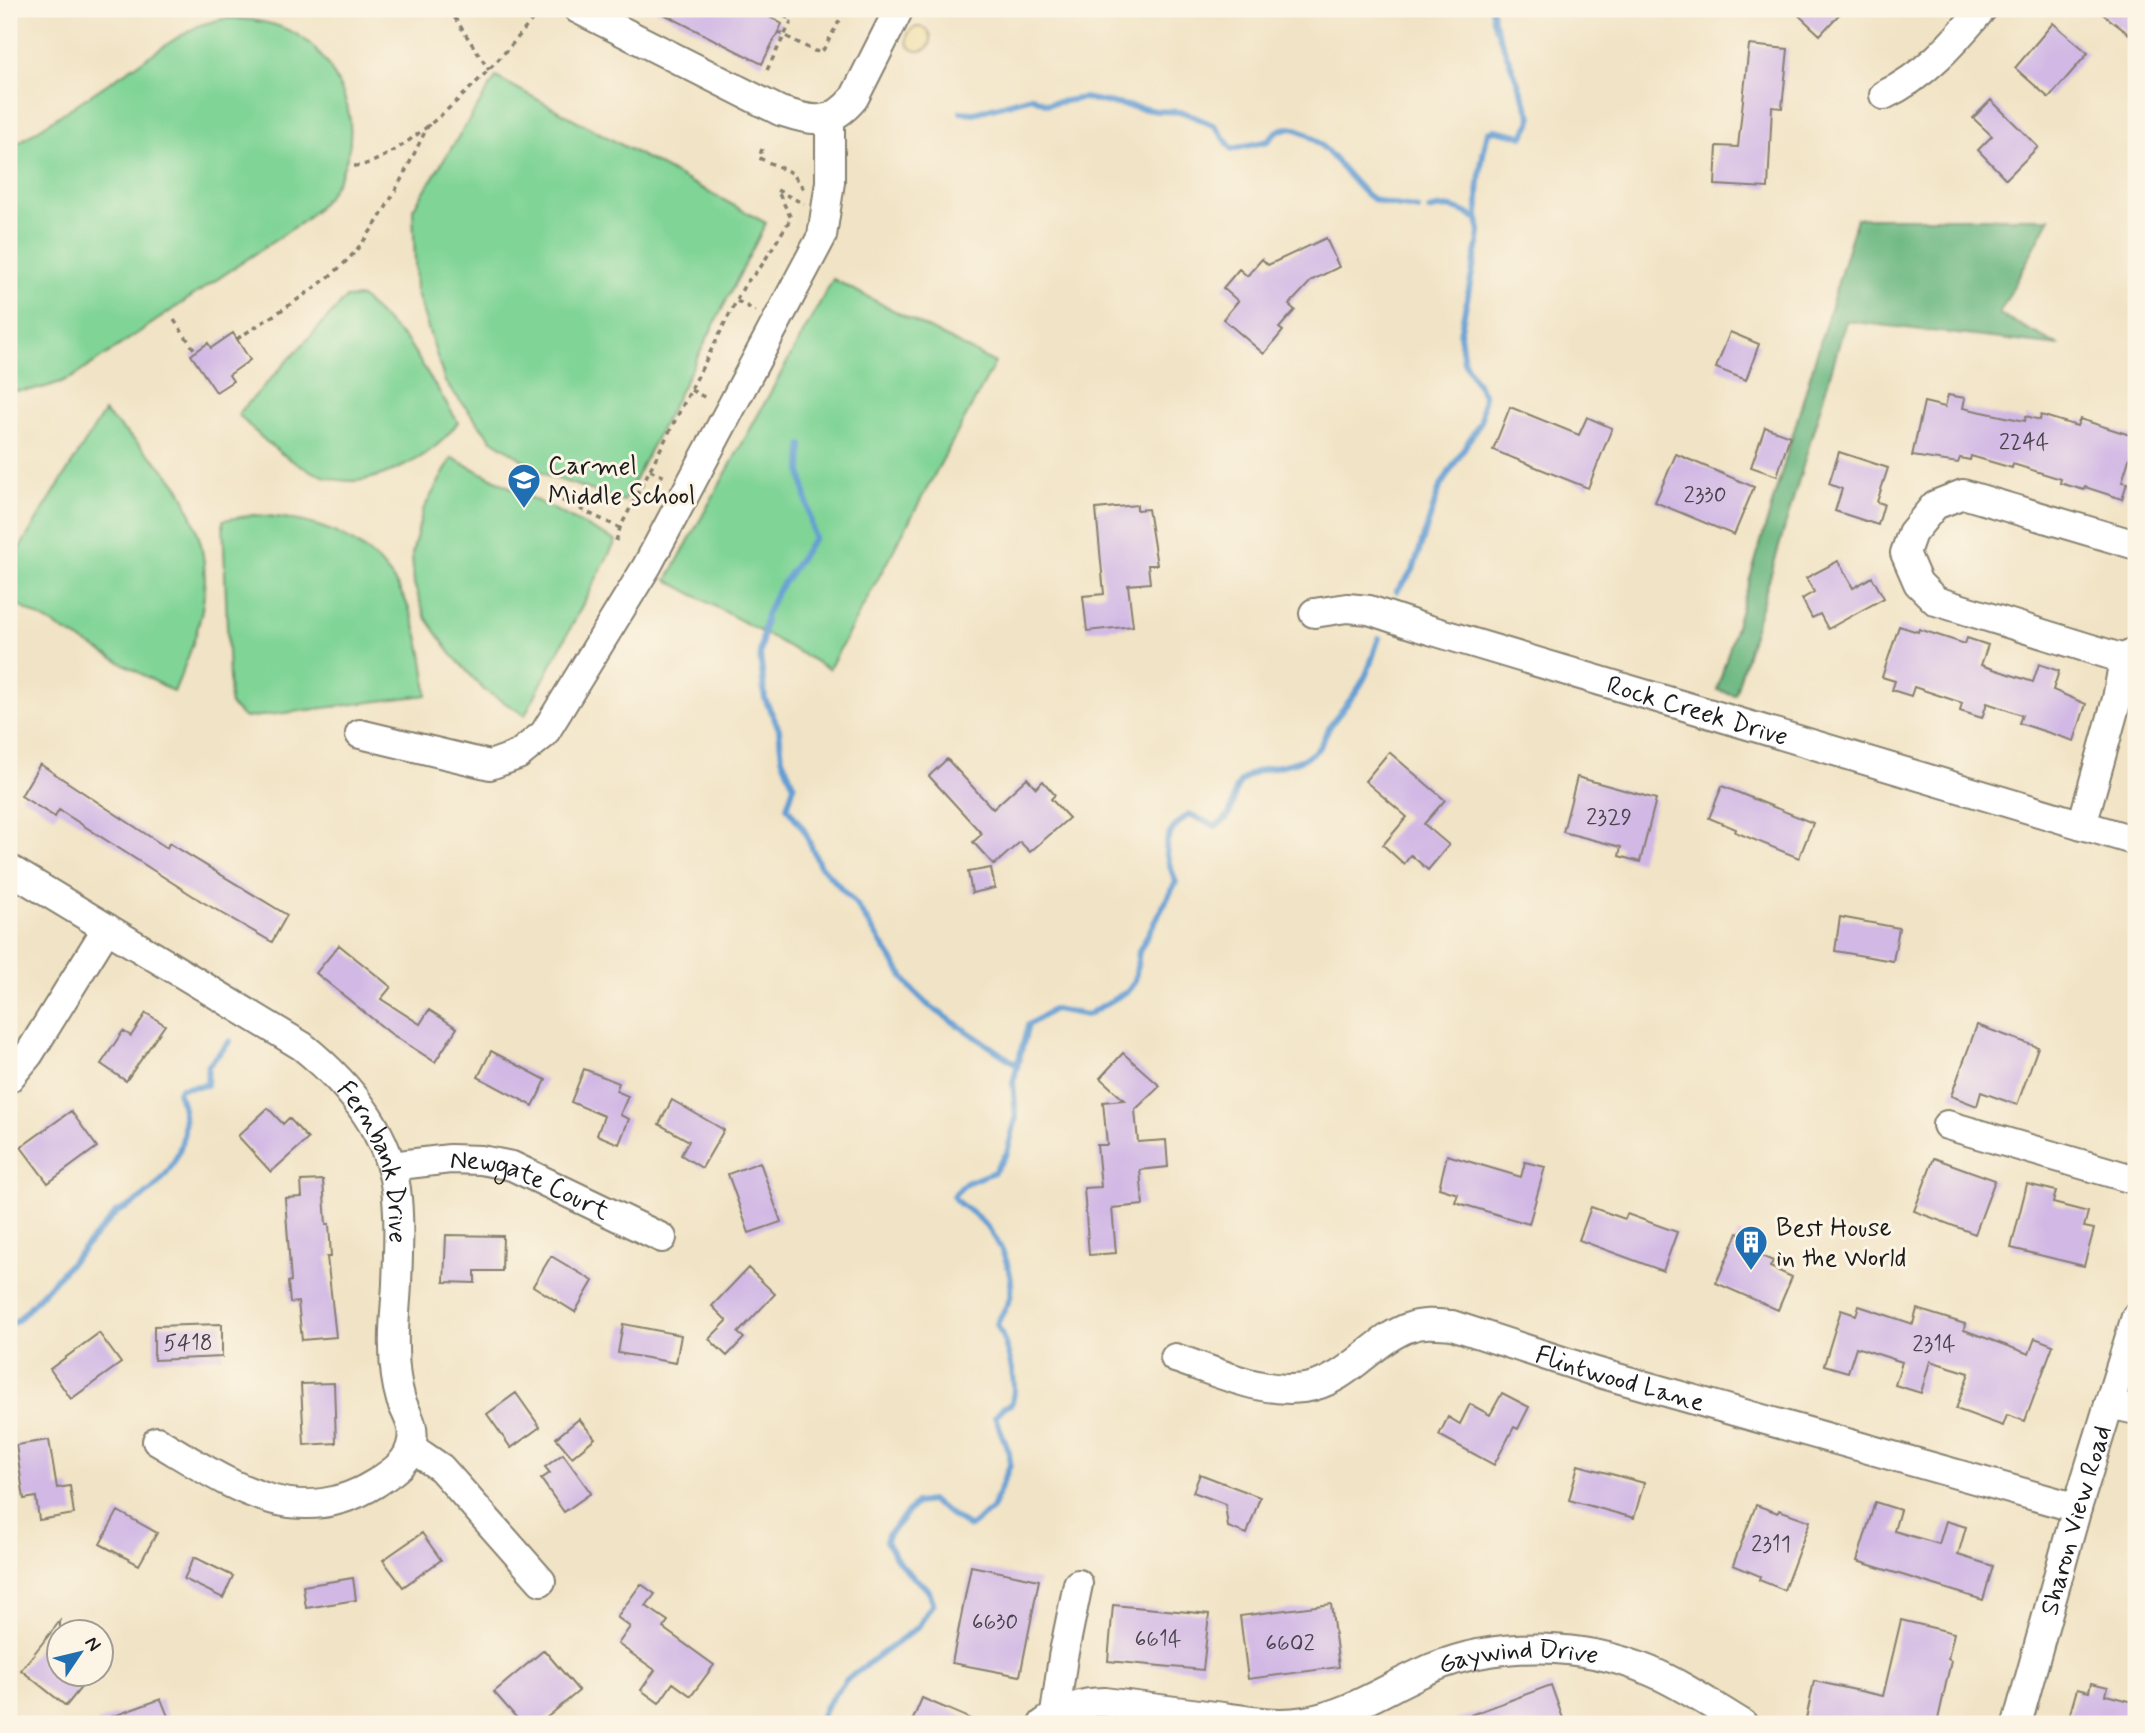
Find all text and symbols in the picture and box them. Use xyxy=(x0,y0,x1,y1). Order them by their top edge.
house number: 2244 xyxy=(1999,428,2049,458)
place label: Carmel Middle School xyxy=(548,450,696,514)
school or university icon: Carmel Middle School xyxy=(505,461,543,510)
house number: 2330 xyxy=(1683,481,1727,511)
street label: Rock Creek Drive xyxy=(1602,669,1792,755)
house number: 2329 xyxy=(1586,803,1632,833)
street label: Fernbank Drive xyxy=(328,1074,413,1244)
street label: Newgate Court xyxy=(449,1144,615,1229)
place label: Best House in the World xyxy=(1776,1212,1906,1276)
building icon: Best House in the World xyxy=(1732,1223,1770,1272)
house number: 5418 xyxy=(163,1329,213,1359)
house number: 2314 xyxy=(1912,1330,1956,1360)
street label: Flintwood Lane xyxy=(1531,1338,1708,1421)
street label: Sharon View Road xyxy=(2033,1421,2121,1619)
house number: 2311 xyxy=(1751,1530,1791,1560)
house number: 6630 xyxy=(972,1608,1018,1638)
north arrow xyxy=(46,1618,116,1688)
house number: 6614 xyxy=(1135,1625,1181,1655)
house number: 6602 xyxy=(1265,1629,1315,1659)
text: N xyxy=(79,1632,107,1656)
street label: Gaywind Drive xyxy=(1434,1633,1601,1683)

